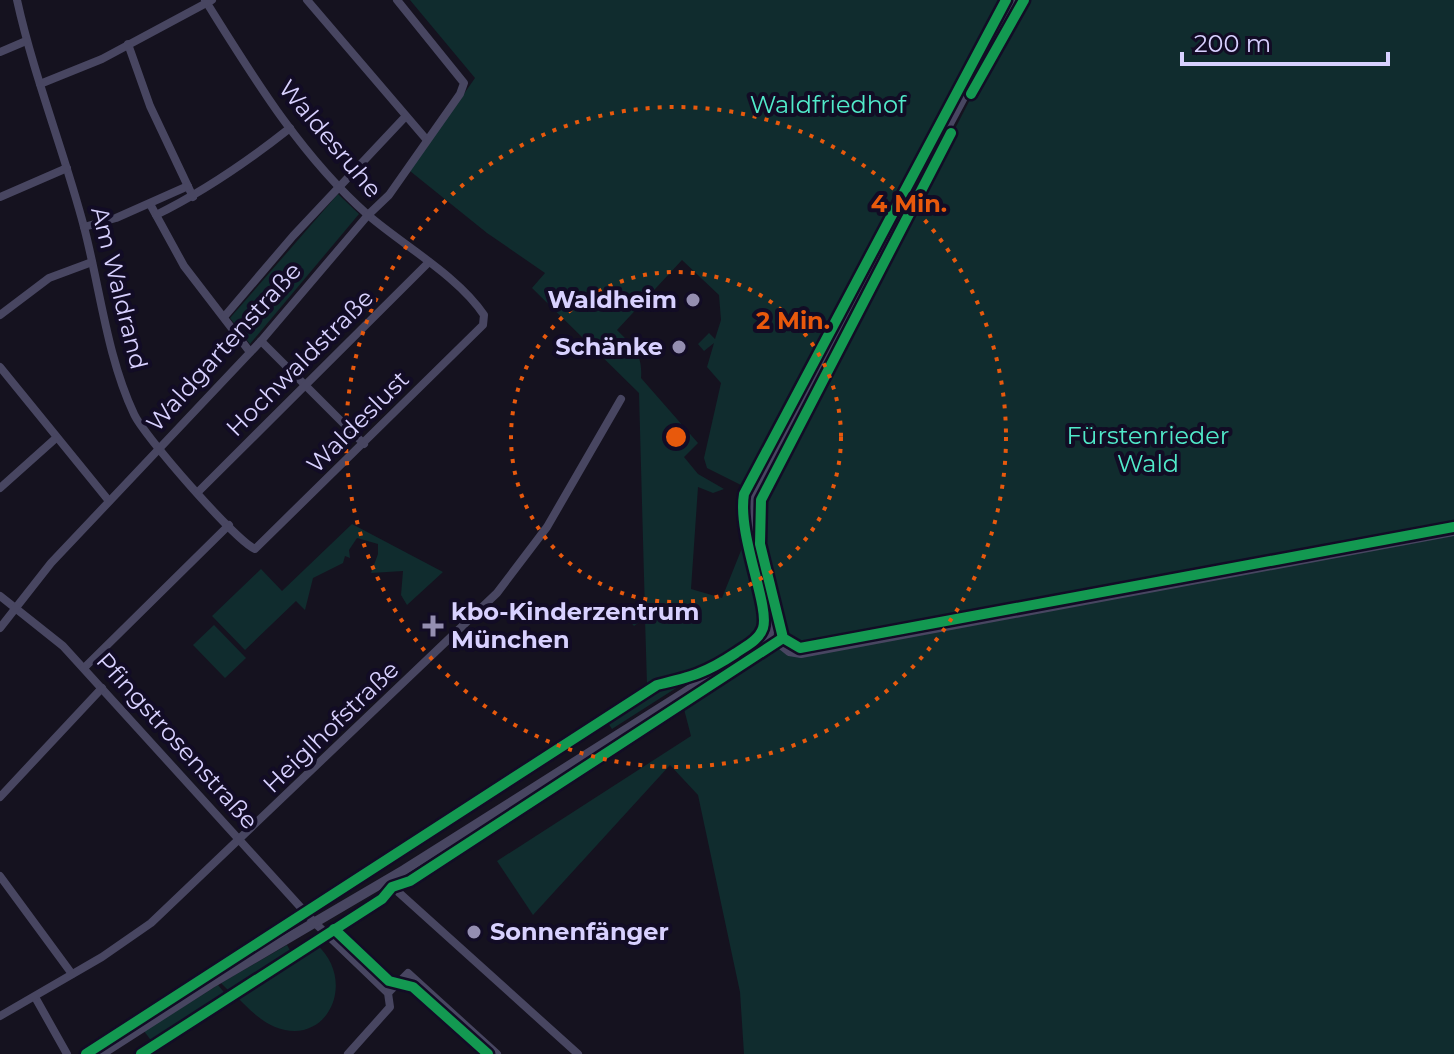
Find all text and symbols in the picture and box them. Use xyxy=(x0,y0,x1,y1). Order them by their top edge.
scale bar xyxy=(1182,16,1388,66)
text: 200 m xyxy=(1194,29,1271,58)
street label: Waldesruhe xyxy=(273,74,388,204)
park label: Waldfriedhof xyxy=(750,90,907,119)
text: 4 Min. xyxy=(871,189,947,218)
street label: Am Waldrand xyxy=(85,204,154,372)
street label: Waldgartenstraße xyxy=(140,256,307,437)
street label: Hochwaldstraße xyxy=(220,283,379,442)
place label: Waldheim xyxy=(548,285,677,314)
marker: Waldheim xyxy=(684,291,702,309)
text: 2 Min. xyxy=(756,306,830,335)
place label: Schänke xyxy=(555,332,663,361)
marker: Schänke xyxy=(670,338,688,356)
street label: Waldeslust xyxy=(301,364,415,479)
park label: Fürstenrieder Wald xyxy=(1067,421,1229,478)
centre of rings xyxy=(662,423,690,451)
place label: kbo-Kinderzentrum München xyxy=(451,597,699,654)
marker: kbo-Kinderzentrum München xyxy=(422,615,444,637)
street label: Pfingstrosenstraße xyxy=(90,646,264,835)
street label: Heiglhofstraße xyxy=(257,655,405,799)
place label: Sonnenfänger xyxy=(490,917,669,946)
marker: Sonnenfänger xyxy=(465,923,483,941)

